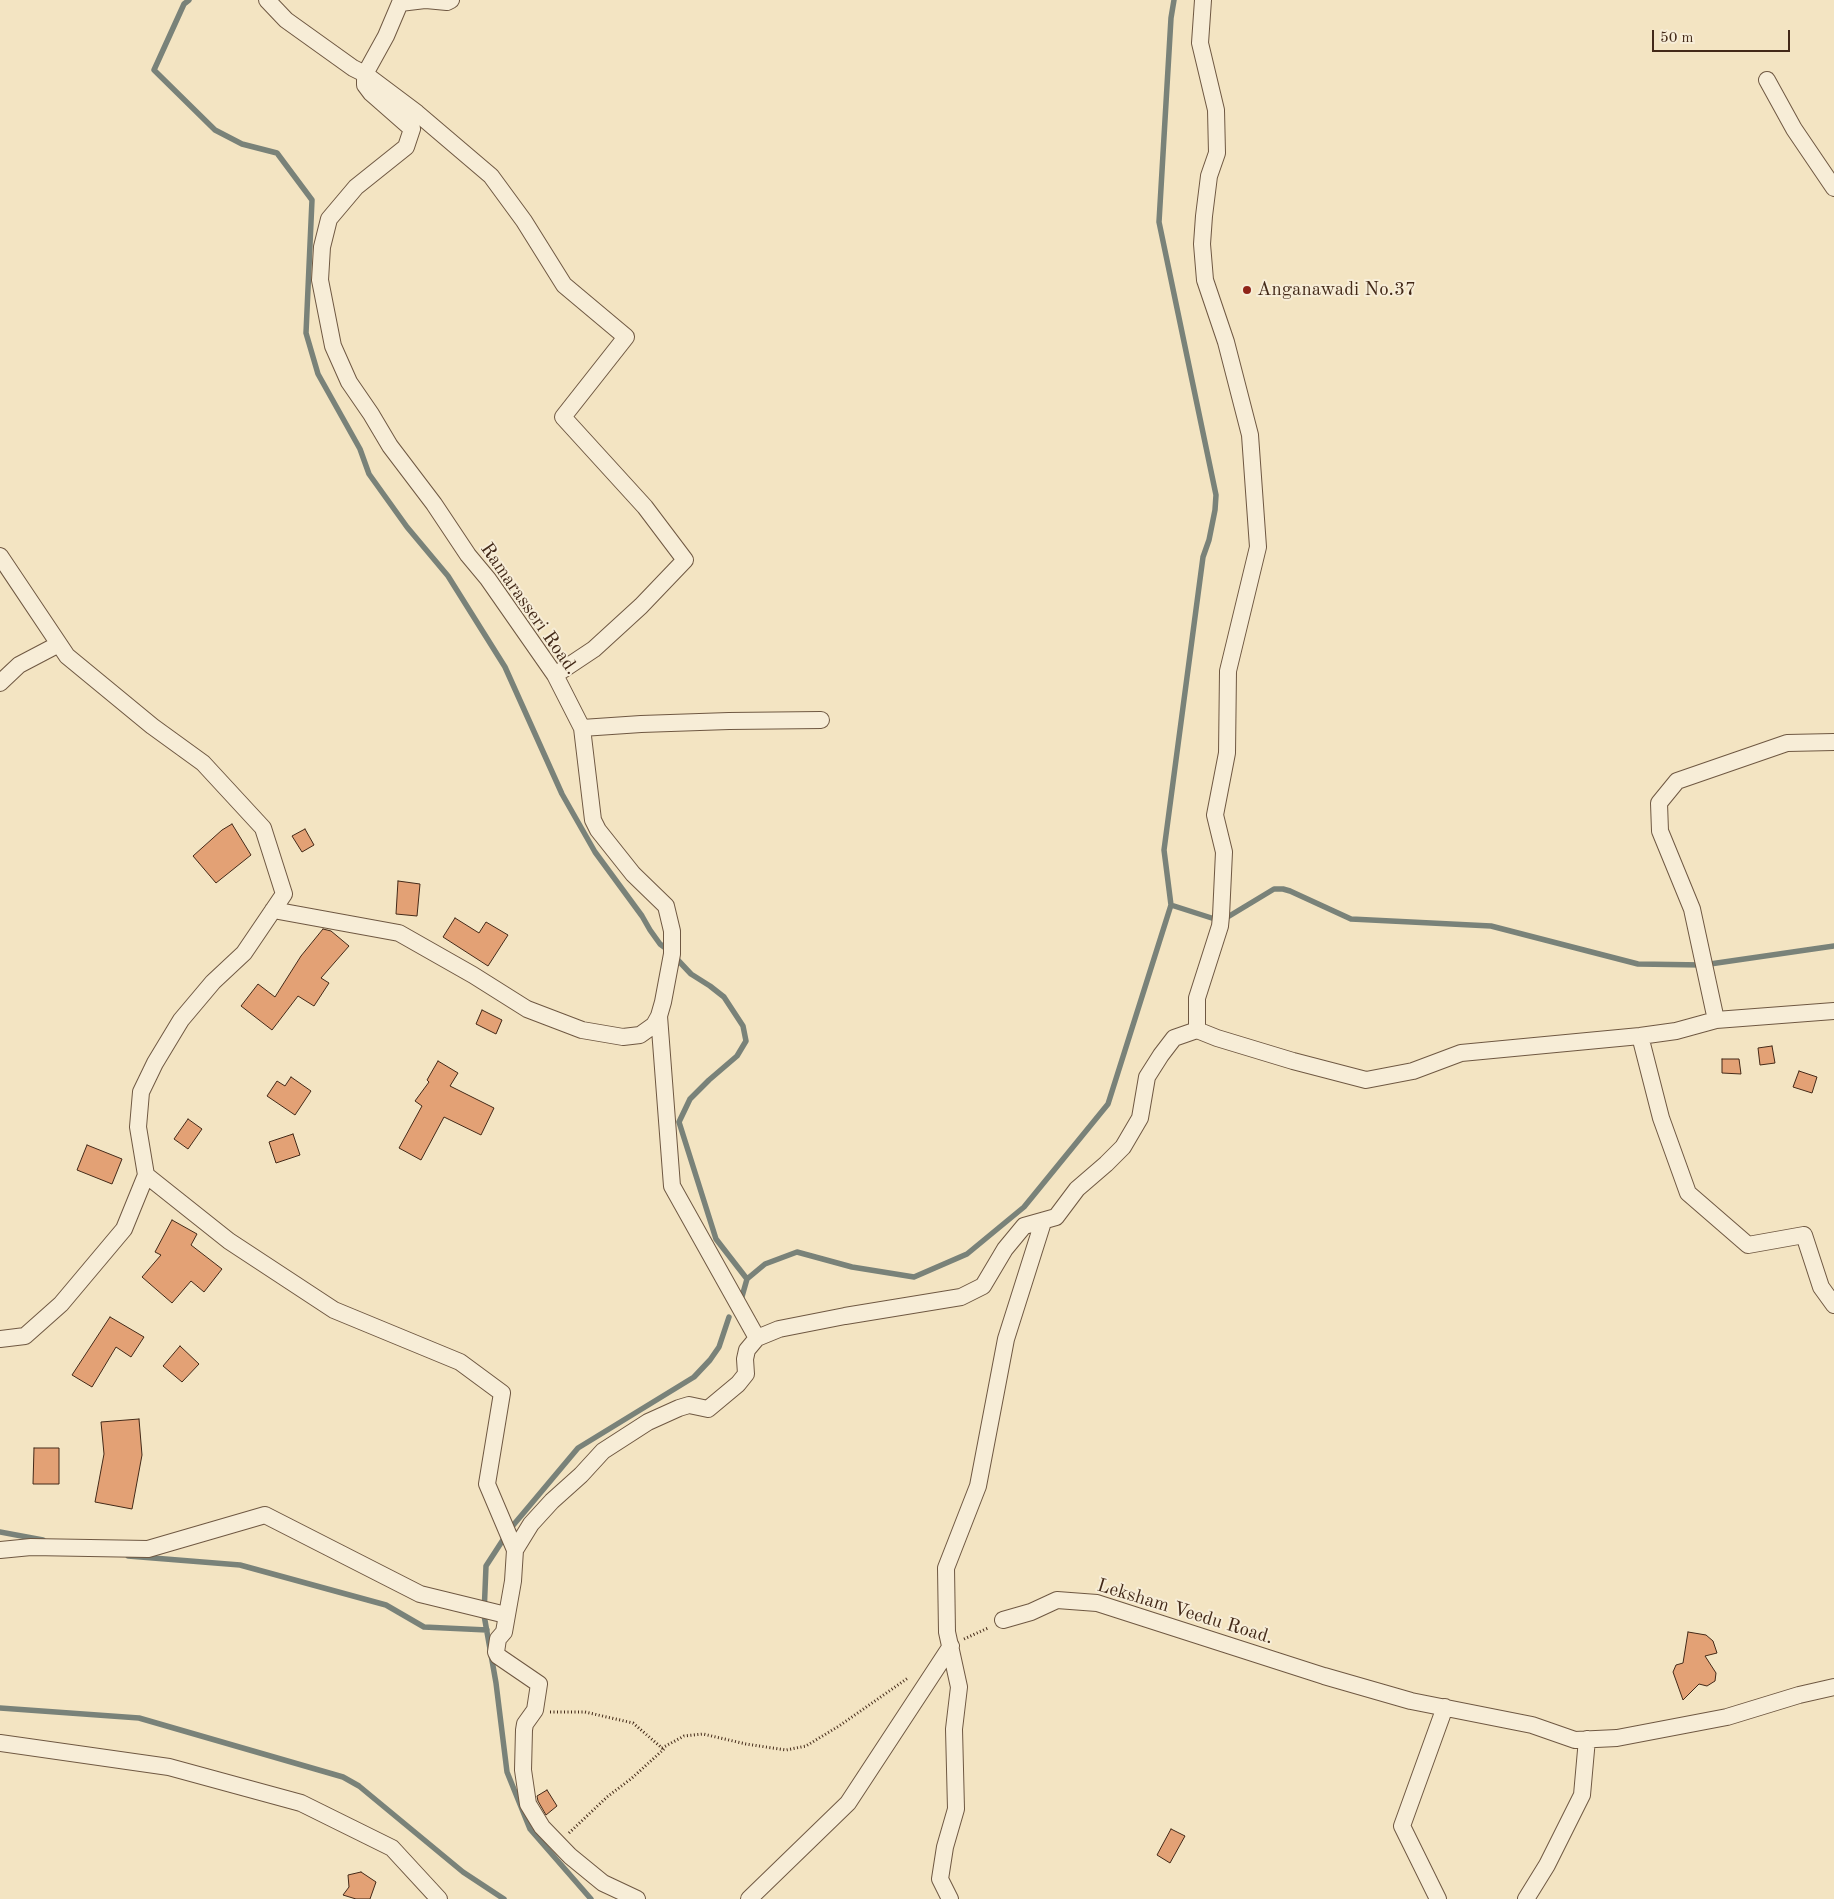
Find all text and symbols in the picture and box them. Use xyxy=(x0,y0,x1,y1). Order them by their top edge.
scale bar xyxy=(1654,20,1792,52)
text: 50 m xyxy=(1660,31,1694,46)
place label: Anganawadi No.37 xyxy=(1257,279,1416,301)
marker: Anganawadi No.37 xyxy=(1241,284,1253,296)
street label: Ramarasseri Road. xyxy=(475,539,583,679)
street label: Leksham Veedu Road. xyxy=(1094,1574,1276,1650)

